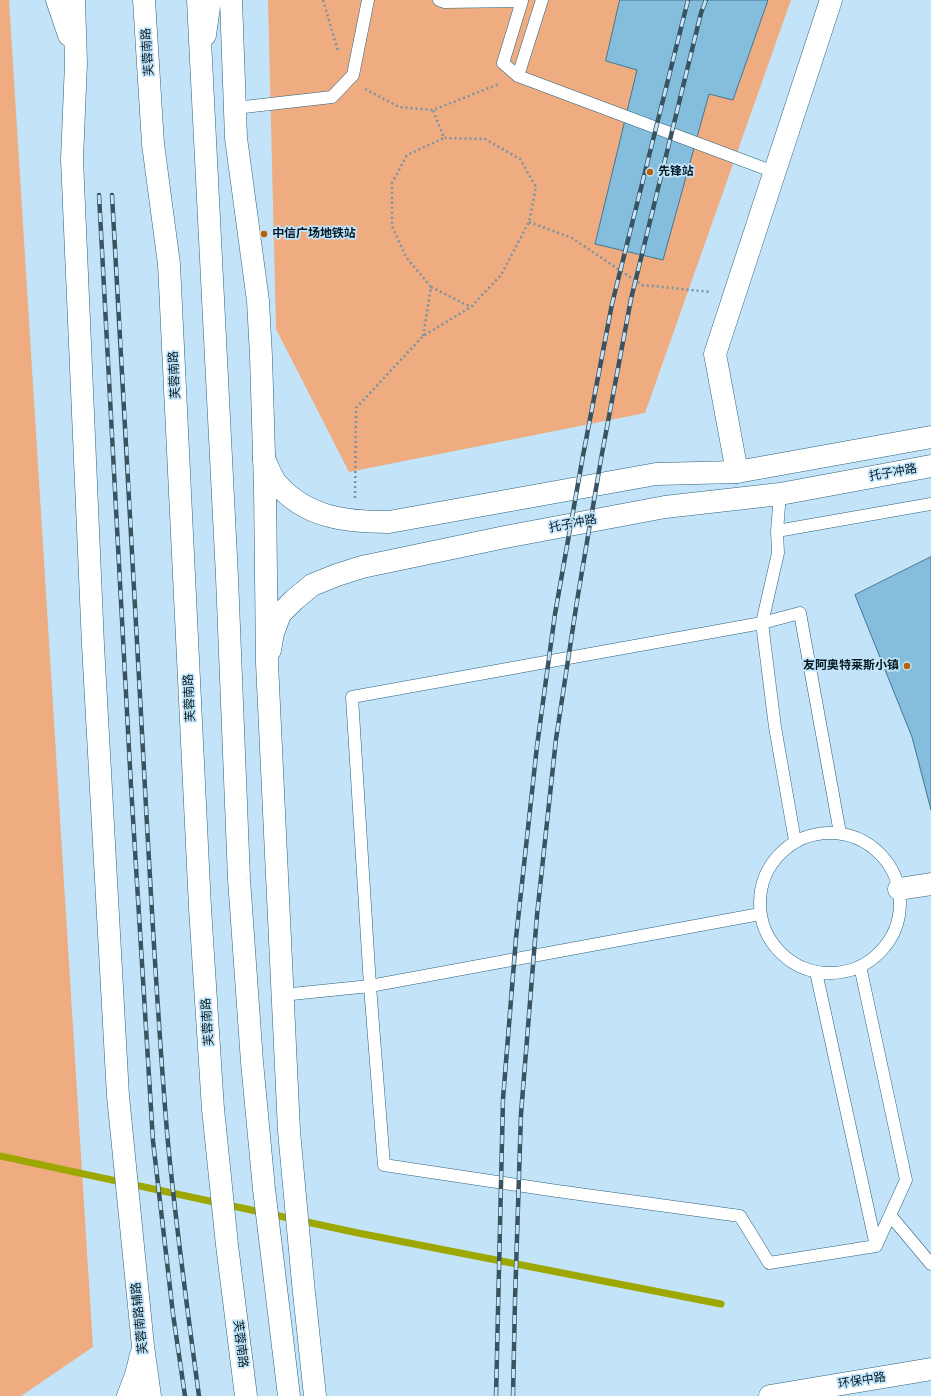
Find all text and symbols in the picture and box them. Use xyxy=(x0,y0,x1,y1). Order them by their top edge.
street label: 芙蓉南路 xyxy=(139,28,157,76)
place label: 先锋站 xyxy=(658,165,694,179)
marker: 先锋站 xyxy=(645,167,655,177)
place label: 中信广场地铁站 xyxy=(272,227,356,241)
marker: 中信广场地铁站 xyxy=(259,229,269,239)
street label: 芙蓉南路 xyxy=(167,351,183,399)
street label: 托子冲路 xyxy=(868,462,918,484)
street label: 托子冲路 xyxy=(548,512,598,536)
place label: 友阿奥特莱斯小镇 xyxy=(803,659,899,673)
marker: 友阿奥特莱斯小镇 xyxy=(902,661,912,671)
street label: 芙蓉南路 xyxy=(182,674,198,722)
street label: 芙蓉南路 xyxy=(199,998,217,1046)
street label: 芙蓉南路辅路 xyxy=(129,1281,151,1355)
street label: 芙蓉南路 xyxy=(230,1319,250,1369)
street label: 环保中路 xyxy=(837,1370,887,1392)

